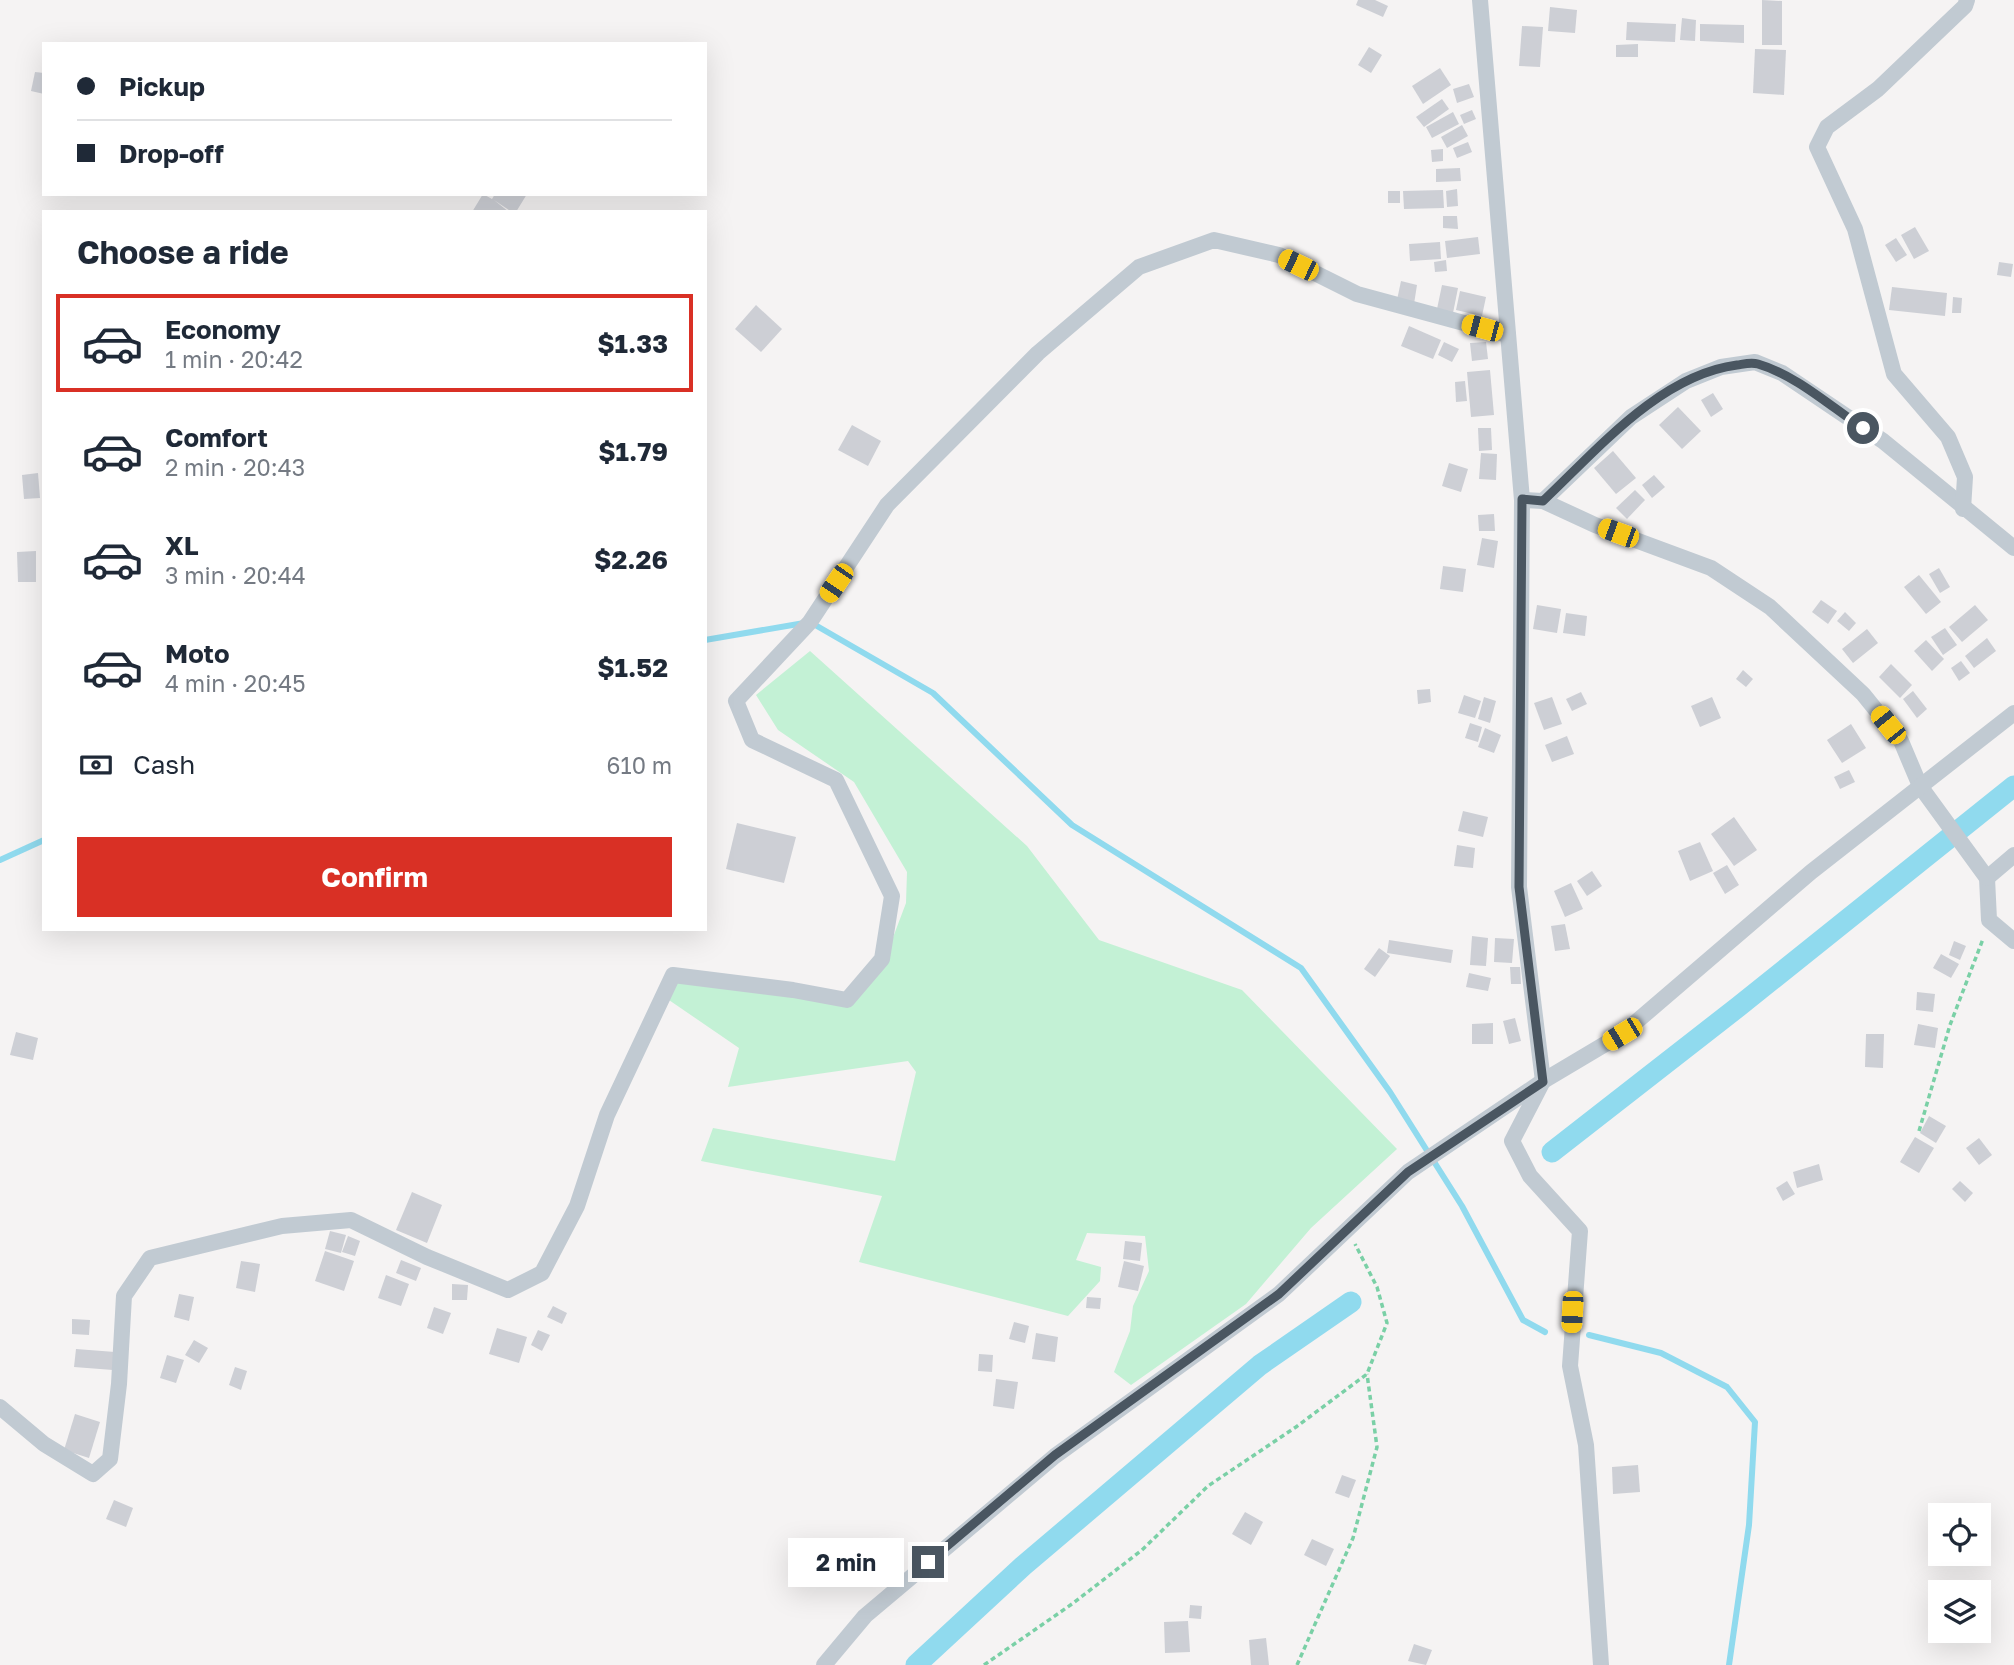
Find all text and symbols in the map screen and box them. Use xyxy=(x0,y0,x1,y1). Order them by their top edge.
text: Pickup xyxy=(119,71,205,102)
text: Drop-off xyxy=(119,138,224,169)
text: Choose a ride xyxy=(77,233,289,271)
car xyxy=(1275,246,1322,284)
icon: car xyxy=(81,312,144,375)
car xyxy=(1459,312,1506,344)
text: Economy xyxy=(165,314,281,345)
text: $1.33 xyxy=(597,328,668,359)
text: 1 min · 20:42 xyxy=(165,345,303,373)
route start xyxy=(1847,412,1879,444)
icon: car xyxy=(81,420,144,483)
text: Comfort xyxy=(165,422,268,453)
text: $1.79 xyxy=(598,436,668,467)
text: 2 min · 20:43 xyxy=(165,453,305,481)
car xyxy=(1595,516,1642,550)
icon: car xyxy=(81,528,144,591)
text: XL xyxy=(165,530,199,561)
text: $2.26 xyxy=(594,544,668,575)
car xyxy=(816,560,857,606)
text: 3 min · 20:44 xyxy=(165,561,306,589)
icon: car xyxy=(81,636,144,699)
text: Moto xyxy=(165,638,230,669)
text: $1.52 xyxy=(597,652,668,683)
text: 4 min · 20:45 xyxy=(165,669,306,697)
car xyxy=(1867,702,1910,748)
icon: cash xyxy=(77,746,115,784)
text: Cash xyxy=(133,749,195,780)
text: 610 m xyxy=(607,751,672,779)
button: Confirm xyxy=(77,837,672,917)
car xyxy=(1599,1014,1646,1054)
car xyxy=(1561,1290,1584,1334)
map controls xyxy=(1928,1503,1991,1643)
button: locate xyxy=(1928,1503,1991,1566)
callout: 2 min xyxy=(788,1538,904,1586)
route end xyxy=(912,1546,944,1578)
text: 2 min xyxy=(816,1548,876,1576)
button: layers xyxy=(1928,1580,1991,1643)

